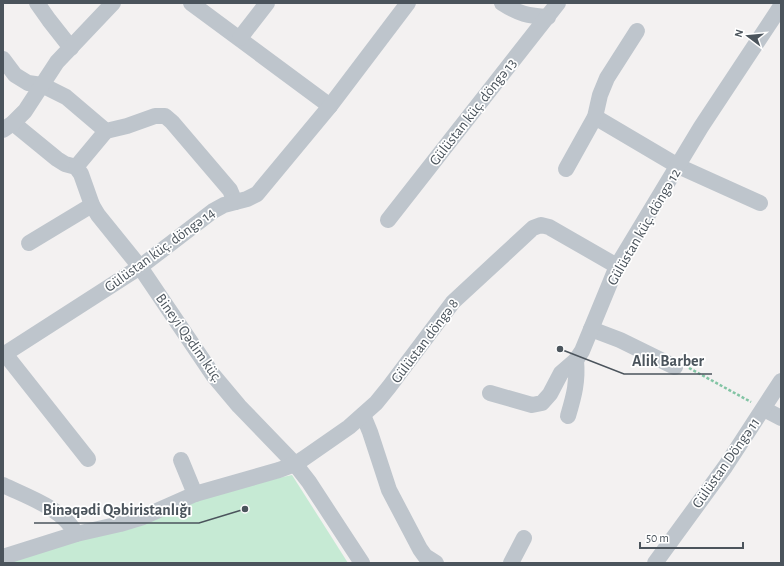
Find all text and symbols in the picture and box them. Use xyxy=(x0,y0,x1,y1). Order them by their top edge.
north arrow xyxy=(728,16,768,56)
text: N xyxy=(733,28,745,39)
street label: Gülüstan küç. döngə 13 xyxy=(427,56,519,168)
street label: Gülüstan küç. döngə 12 xyxy=(605,166,684,288)
street label: Gülüstan küç. döngə 14 xyxy=(102,205,218,295)
street label: Bineyi Qədim küç. xyxy=(153,291,225,385)
street label: Gülüstan döngə 8 xyxy=(389,296,461,386)
callout: Alik Barber xyxy=(624,346,712,374)
text: Alik Barber xyxy=(632,353,705,369)
street label: Gülüstan Döngə 11 xyxy=(689,415,763,511)
callout: Binəqədi Qəbiristanlığı xyxy=(34,495,199,523)
text: Binəqədi Qəbiristanlığı xyxy=(43,502,191,519)
scale bar xyxy=(640,524,743,550)
text: 50 m xyxy=(646,532,669,544)

